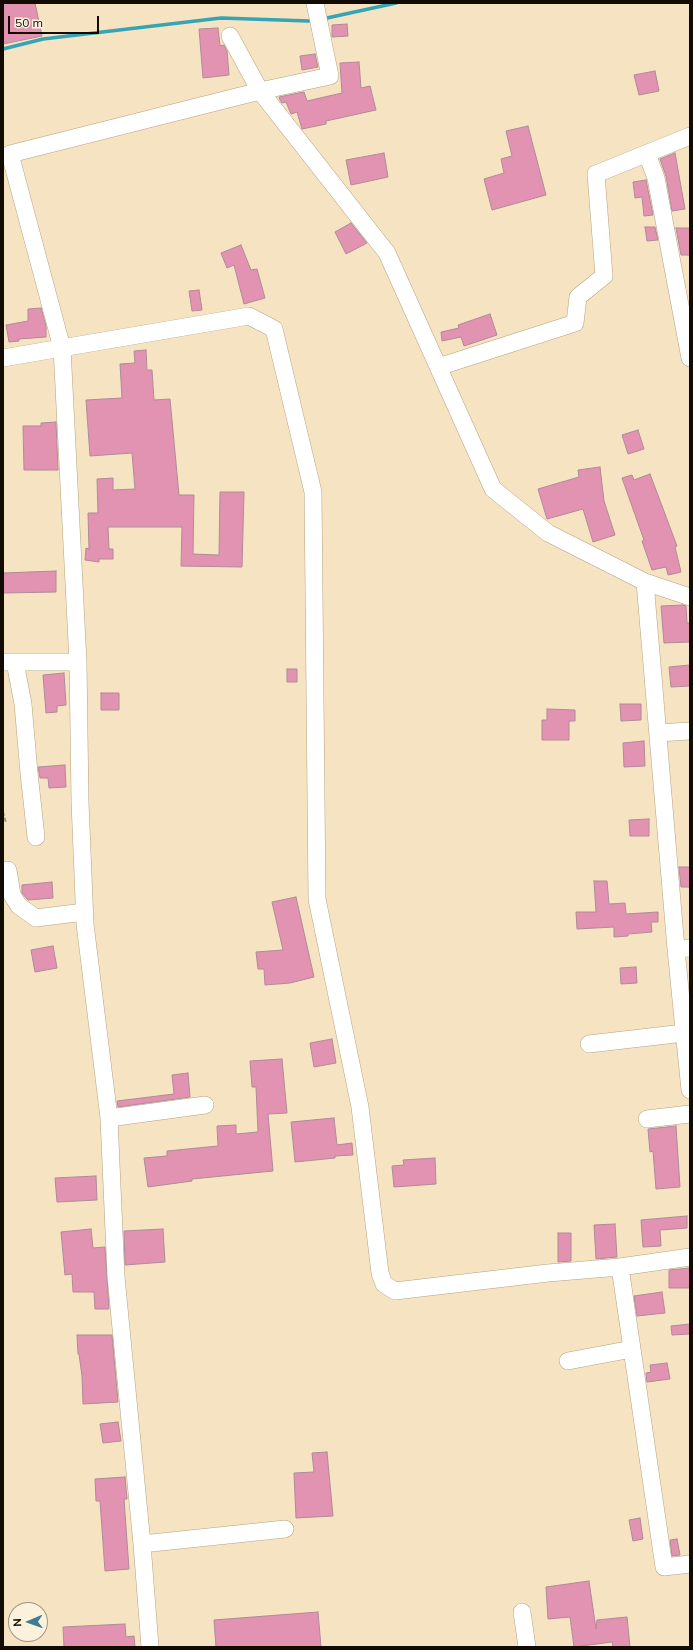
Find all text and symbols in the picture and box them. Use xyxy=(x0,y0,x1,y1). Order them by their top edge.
scale bar xyxy=(10,8,101,34)
text: 50 m xyxy=(15,15,43,30)
north arrow xyxy=(8,1602,48,1642)
text: N xyxy=(10,1618,24,1627)

